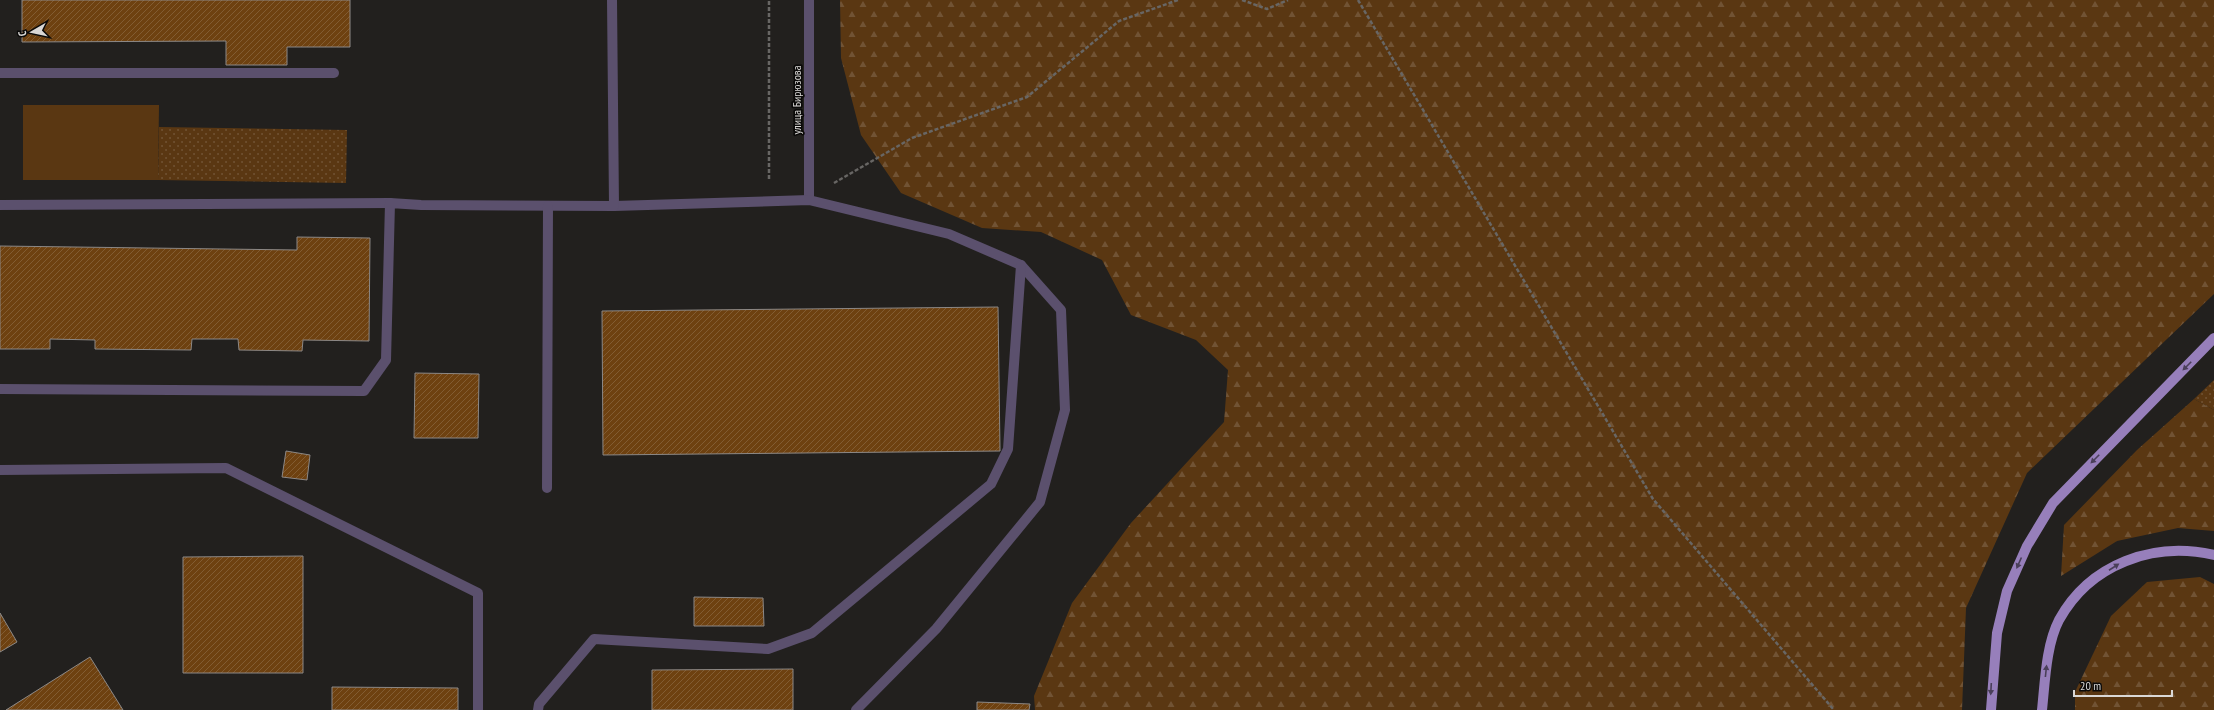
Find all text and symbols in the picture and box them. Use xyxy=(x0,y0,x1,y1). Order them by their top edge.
north arrow xyxy=(12,12,52,52)
text: С xyxy=(15,30,29,37)
street label: улица Бирюзова xyxy=(789,65,804,135)
one-way arrow xyxy=(2182,361,2192,371)
one-way arrow xyxy=(2090,454,2100,463)
one-way arrow xyxy=(2016,557,2022,569)
one-way arrow xyxy=(2108,564,2119,571)
one-way arrow xyxy=(2043,665,2049,677)
scale bar xyxy=(2074,672,2172,698)
text: 20 m xyxy=(2080,678,2101,693)
one-way arrow xyxy=(1988,683,1995,695)

